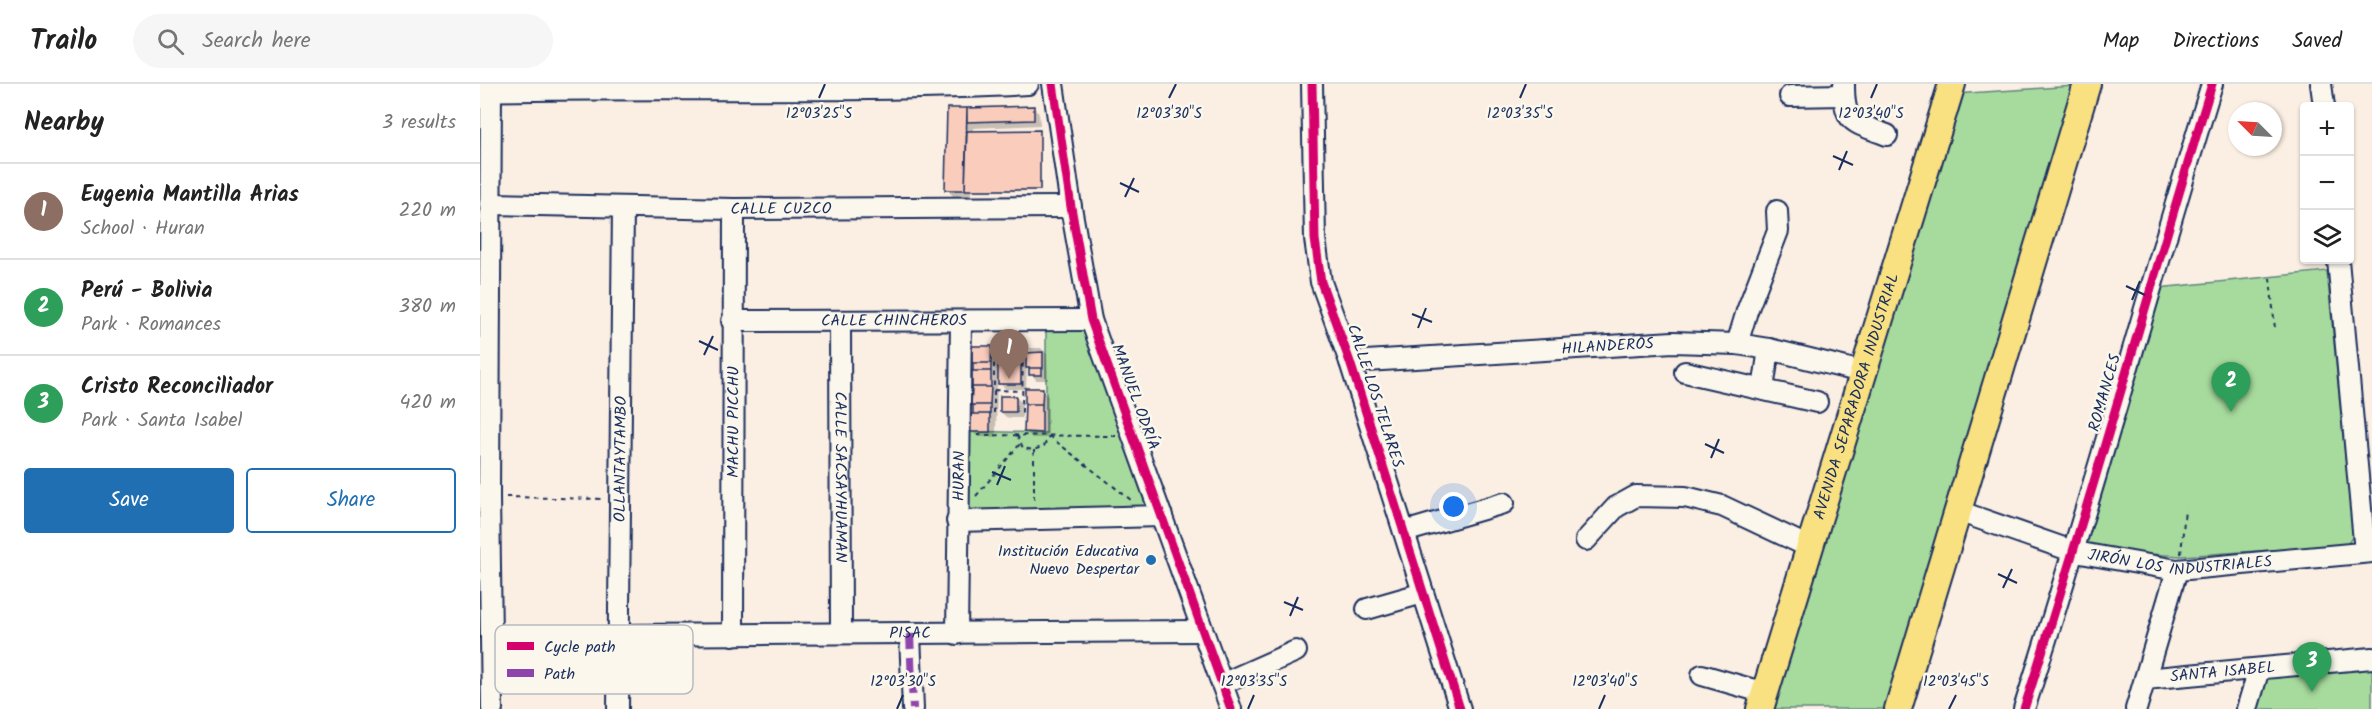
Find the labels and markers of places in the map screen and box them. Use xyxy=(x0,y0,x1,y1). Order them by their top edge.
pin: 1 xyxy=(990,330,1028,379)
pin: 2 xyxy=(2212,362,2250,412)
place label: Institución Educativa Nuevo Despertar xyxy=(998,539,1141,582)
marker: Institución Educativa Nuevo Despertar xyxy=(1144,553,1158,567)
pin: 3 xyxy=(2292,642,2332,692)

